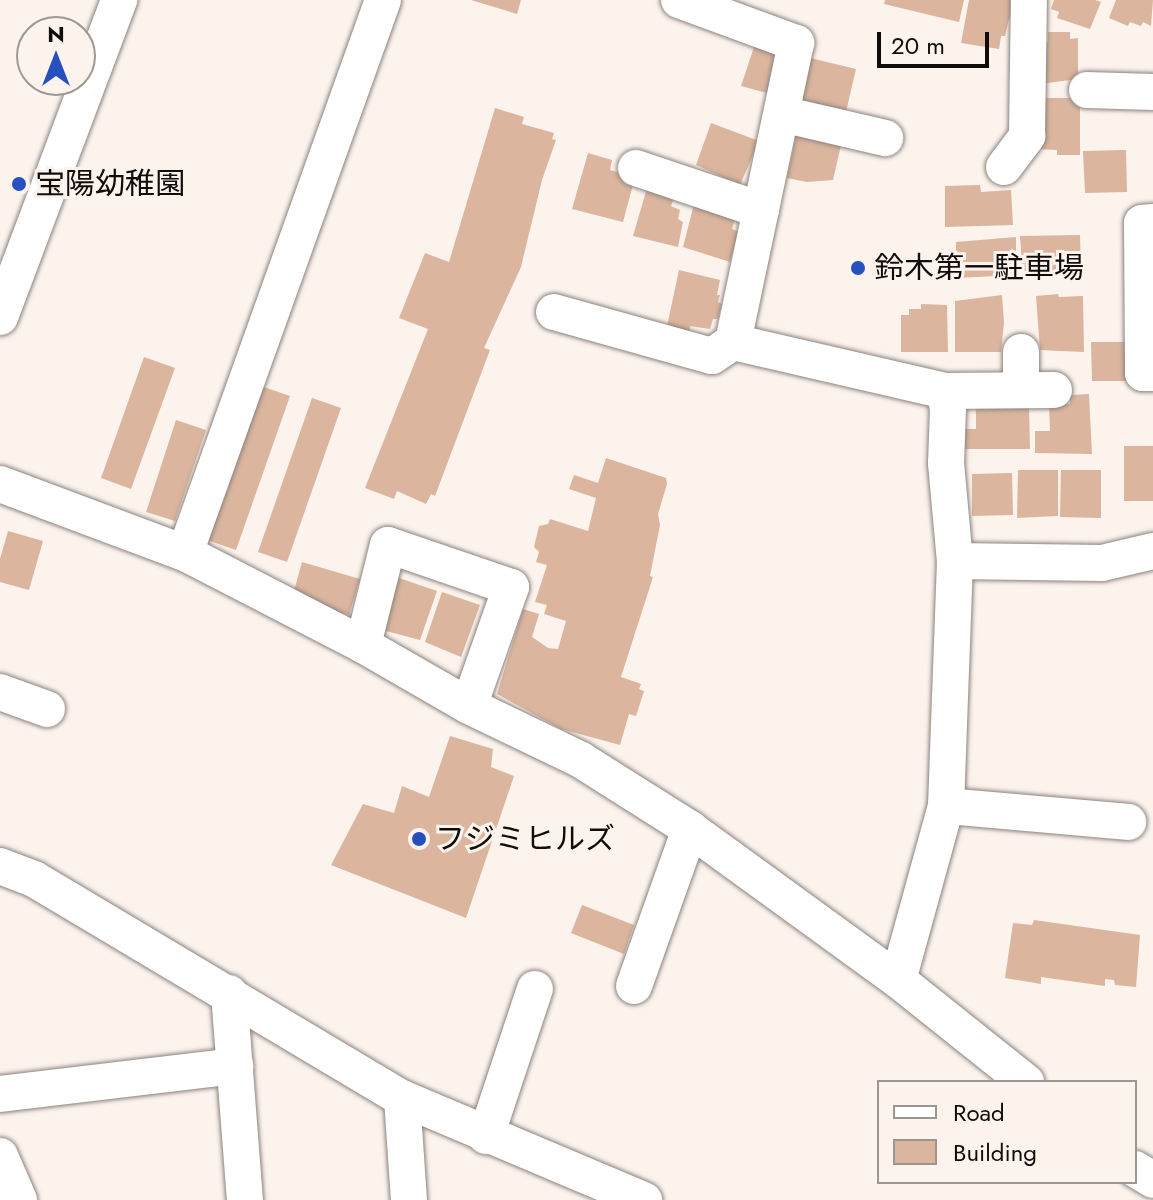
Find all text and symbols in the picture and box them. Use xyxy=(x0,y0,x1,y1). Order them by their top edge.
north arrow xyxy=(16,16,96,96)
scale bar xyxy=(881,16,993,66)
text: N xyxy=(47,18,65,50)
text: 20 m xyxy=(891,28,945,63)
place label: 宝陽幼稚園 xyxy=(35,166,185,202)
marker: 宝陽幼稚園 xyxy=(10,175,28,193)
place label: 鈴木第一駐車場 xyxy=(874,250,1084,286)
marker: 鈴木第一駐車場 xyxy=(849,259,867,277)
place label: フジミヒルズ xyxy=(435,821,615,857)
marker: フジミヒルズ xyxy=(410,830,428,848)
legend xyxy=(877,1080,1137,1184)
text: Road xyxy=(953,1095,1005,1130)
text: Building xyxy=(953,1135,1037,1170)

